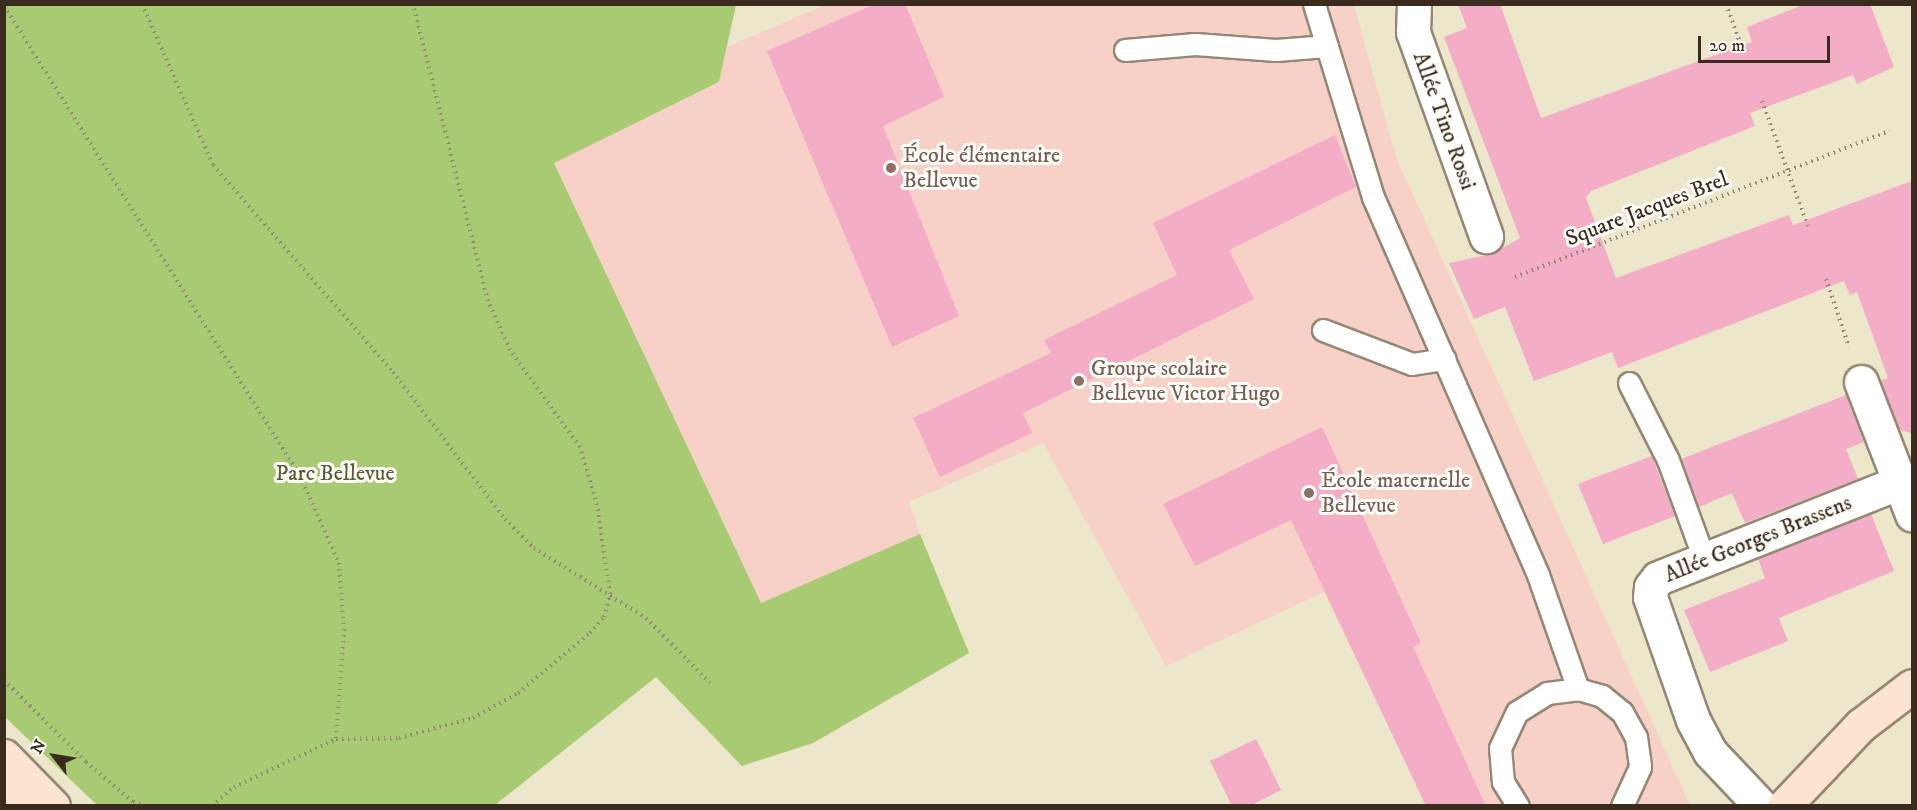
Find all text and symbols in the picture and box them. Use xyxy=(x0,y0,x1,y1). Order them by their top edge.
scale bar xyxy=(1701,24,1833,62)
text: 20 m xyxy=(1709,35,1745,57)
street label: Allée Tino Rossi xyxy=(1407,48,1481,194)
place label: École élémentaire Bellevue xyxy=(903,142,1060,194)
marker: École élémentaire Bellevue xyxy=(884,161,898,175)
street label: Square Jacques Brel xyxy=(1562,166,1732,252)
place label: Groupe scolaire Bellevue Victor Hugo xyxy=(1091,355,1280,406)
marker: Groupe scolaire Bellevue Victor Hugo xyxy=(1072,374,1086,388)
park label: Parc Bellevue xyxy=(275,461,395,487)
place label: École maternelle Bellevue xyxy=(1321,467,1470,518)
marker: École maternelle Bellevue xyxy=(1302,486,1316,500)
street label: Allée Georges Brassens xyxy=(1661,489,1855,589)
north arrow xyxy=(24,726,84,786)
text: N xyxy=(27,736,51,758)

